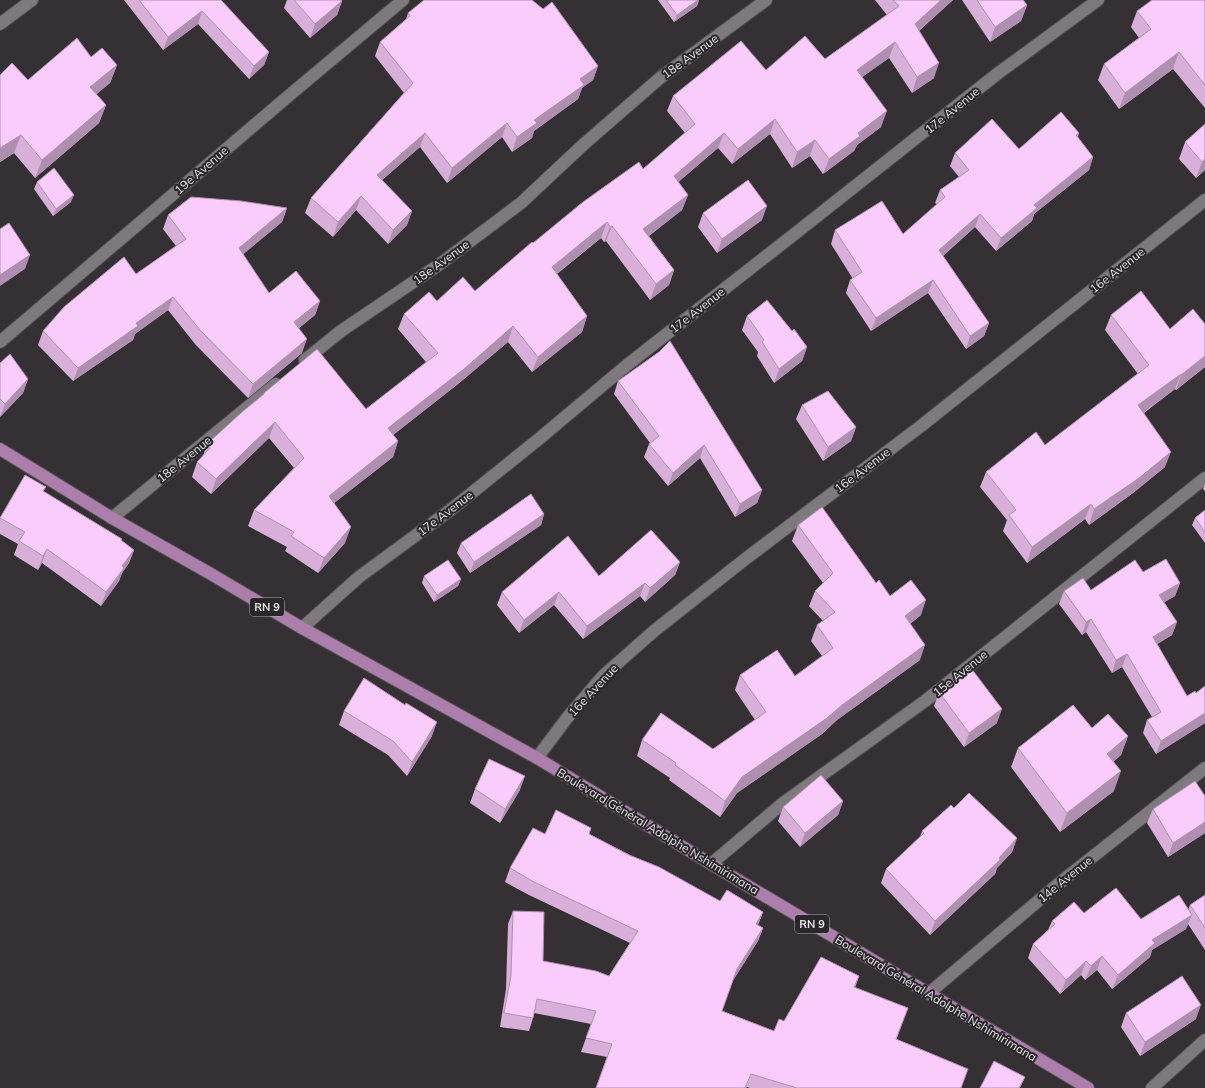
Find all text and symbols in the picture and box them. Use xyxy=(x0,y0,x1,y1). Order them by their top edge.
street label: 18e Avenue xyxy=(659,31,721,81)
street label: 17e Avenue xyxy=(922,83,982,137)
street label: 19e Avenue xyxy=(171,143,231,197)
street label: 18e Avenue xyxy=(410,237,472,287)
street label: 16e Avenue xyxy=(1086,244,1148,296)
street label: 17e Avenue xyxy=(666,284,728,336)
street label: 18e Avenue xyxy=(154,432,214,486)
street label: 16e Avenue xyxy=(831,444,893,496)
street label: 17e Avenue xyxy=(414,487,476,539)
road number: RN 9 xyxy=(250,598,284,616)
street label: 15e Avenue xyxy=(930,646,990,700)
street label: 16e Avenue xyxy=(565,661,621,719)
street label: Boulevard Général Adolphe Nshimirimana xyxy=(554,765,762,897)
street label: 14e Avenue xyxy=(1035,852,1095,906)
road number: RN 9 xyxy=(795,915,829,933)
street label: Boulevard Général Adolphe Nshimirimana xyxy=(832,932,1040,1064)

